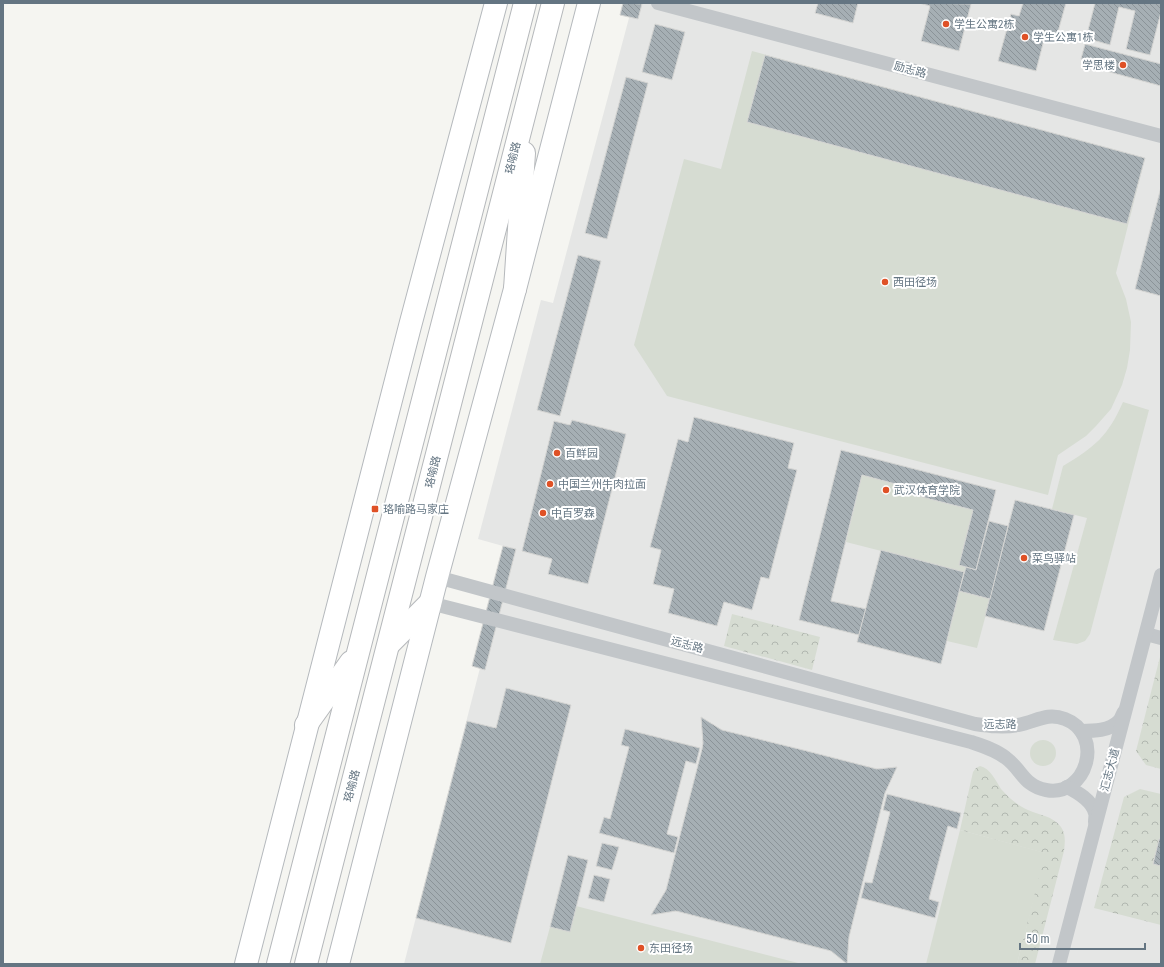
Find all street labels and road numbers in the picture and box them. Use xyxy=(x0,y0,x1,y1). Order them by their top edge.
street label: 励志路 xyxy=(892,59,928,81)
street label: 珞喻路 xyxy=(503,140,523,176)
street label: 珞喻路 xyxy=(423,454,443,490)
street label: 远志路 xyxy=(669,634,705,656)
street label: 远志路 xyxy=(984,718,1017,731)
street label: 汇志大道 xyxy=(1098,747,1122,793)
street label: 珞喻路 xyxy=(341,768,363,804)

